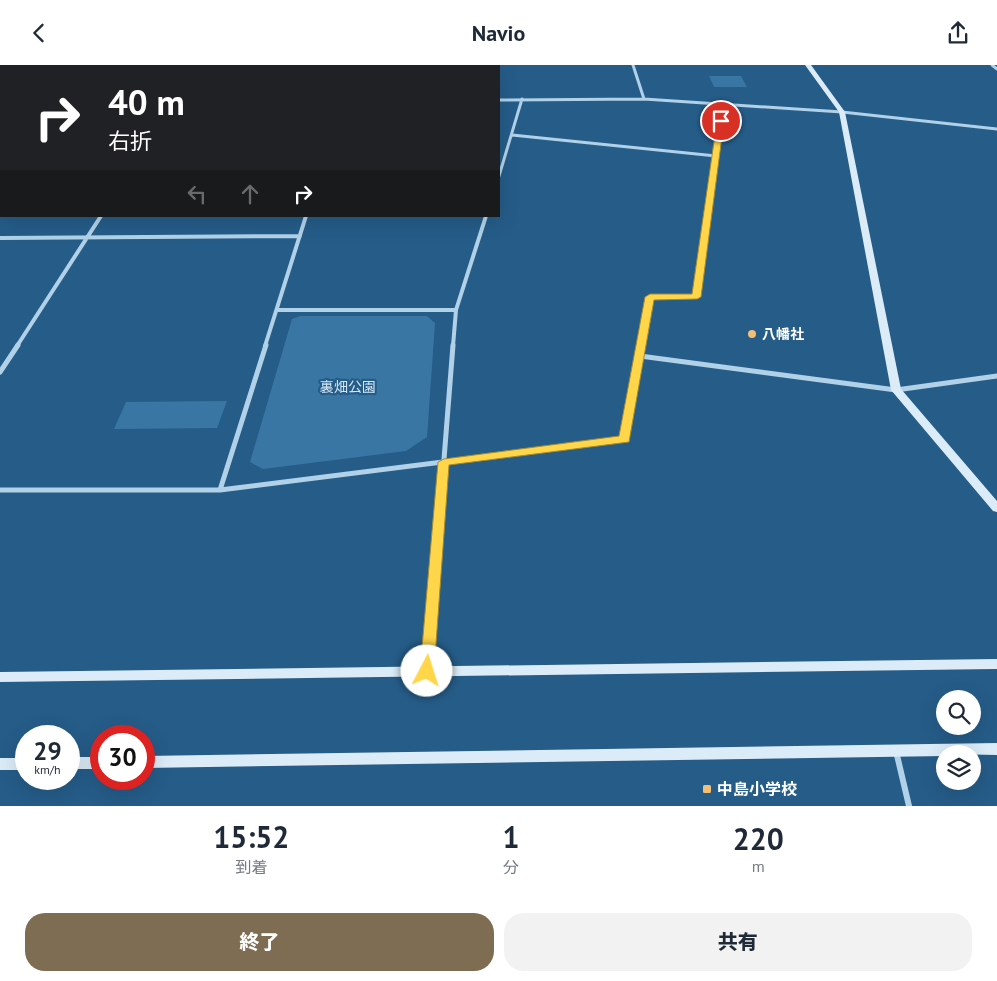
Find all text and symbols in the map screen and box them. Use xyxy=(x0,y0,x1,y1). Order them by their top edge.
icon: back xyxy=(25,19,53,47)
text: Navio xyxy=(472,19,525,47)
icon: share xyxy=(944,19,972,47)
text: 40 m xyxy=(108,79,185,125)
icon: right xyxy=(25,85,90,150)
pin xyxy=(700,100,742,142)
icon: arrive xyxy=(707,107,735,135)
text: 右折 xyxy=(108,127,152,155)
icon: left xyxy=(183,180,211,208)
icon: ahead xyxy=(236,180,264,208)
icon: right xyxy=(289,180,317,208)
place label: 八幡社 xyxy=(762,325,804,343)
marker: 八幡社 xyxy=(746,328,758,340)
park label: 裏畑公園 xyxy=(320,378,376,396)
position arrow xyxy=(400,644,452,696)
map controls xyxy=(936,690,981,790)
button: search xyxy=(936,690,981,735)
speed limit sign: 30 xyxy=(90,725,155,790)
text: 29 xyxy=(33,735,62,767)
button: layers xyxy=(936,745,981,790)
text: km/h xyxy=(34,762,61,777)
place label: 中島小学校 xyxy=(717,779,797,799)
marker: 中島小学校 xyxy=(701,783,713,795)
text: 15:52 xyxy=(213,817,289,856)
text: 1 xyxy=(503,817,520,856)
text: 220 xyxy=(733,819,784,858)
text: m xyxy=(752,856,765,876)
text: 到着 xyxy=(235,857,267,877)
text: 分 xyxy=(503,857,519,877)
button: 終了 xyxy=(25,913,494,971)
button: 共有 xyxy=(504,913,972,971)

